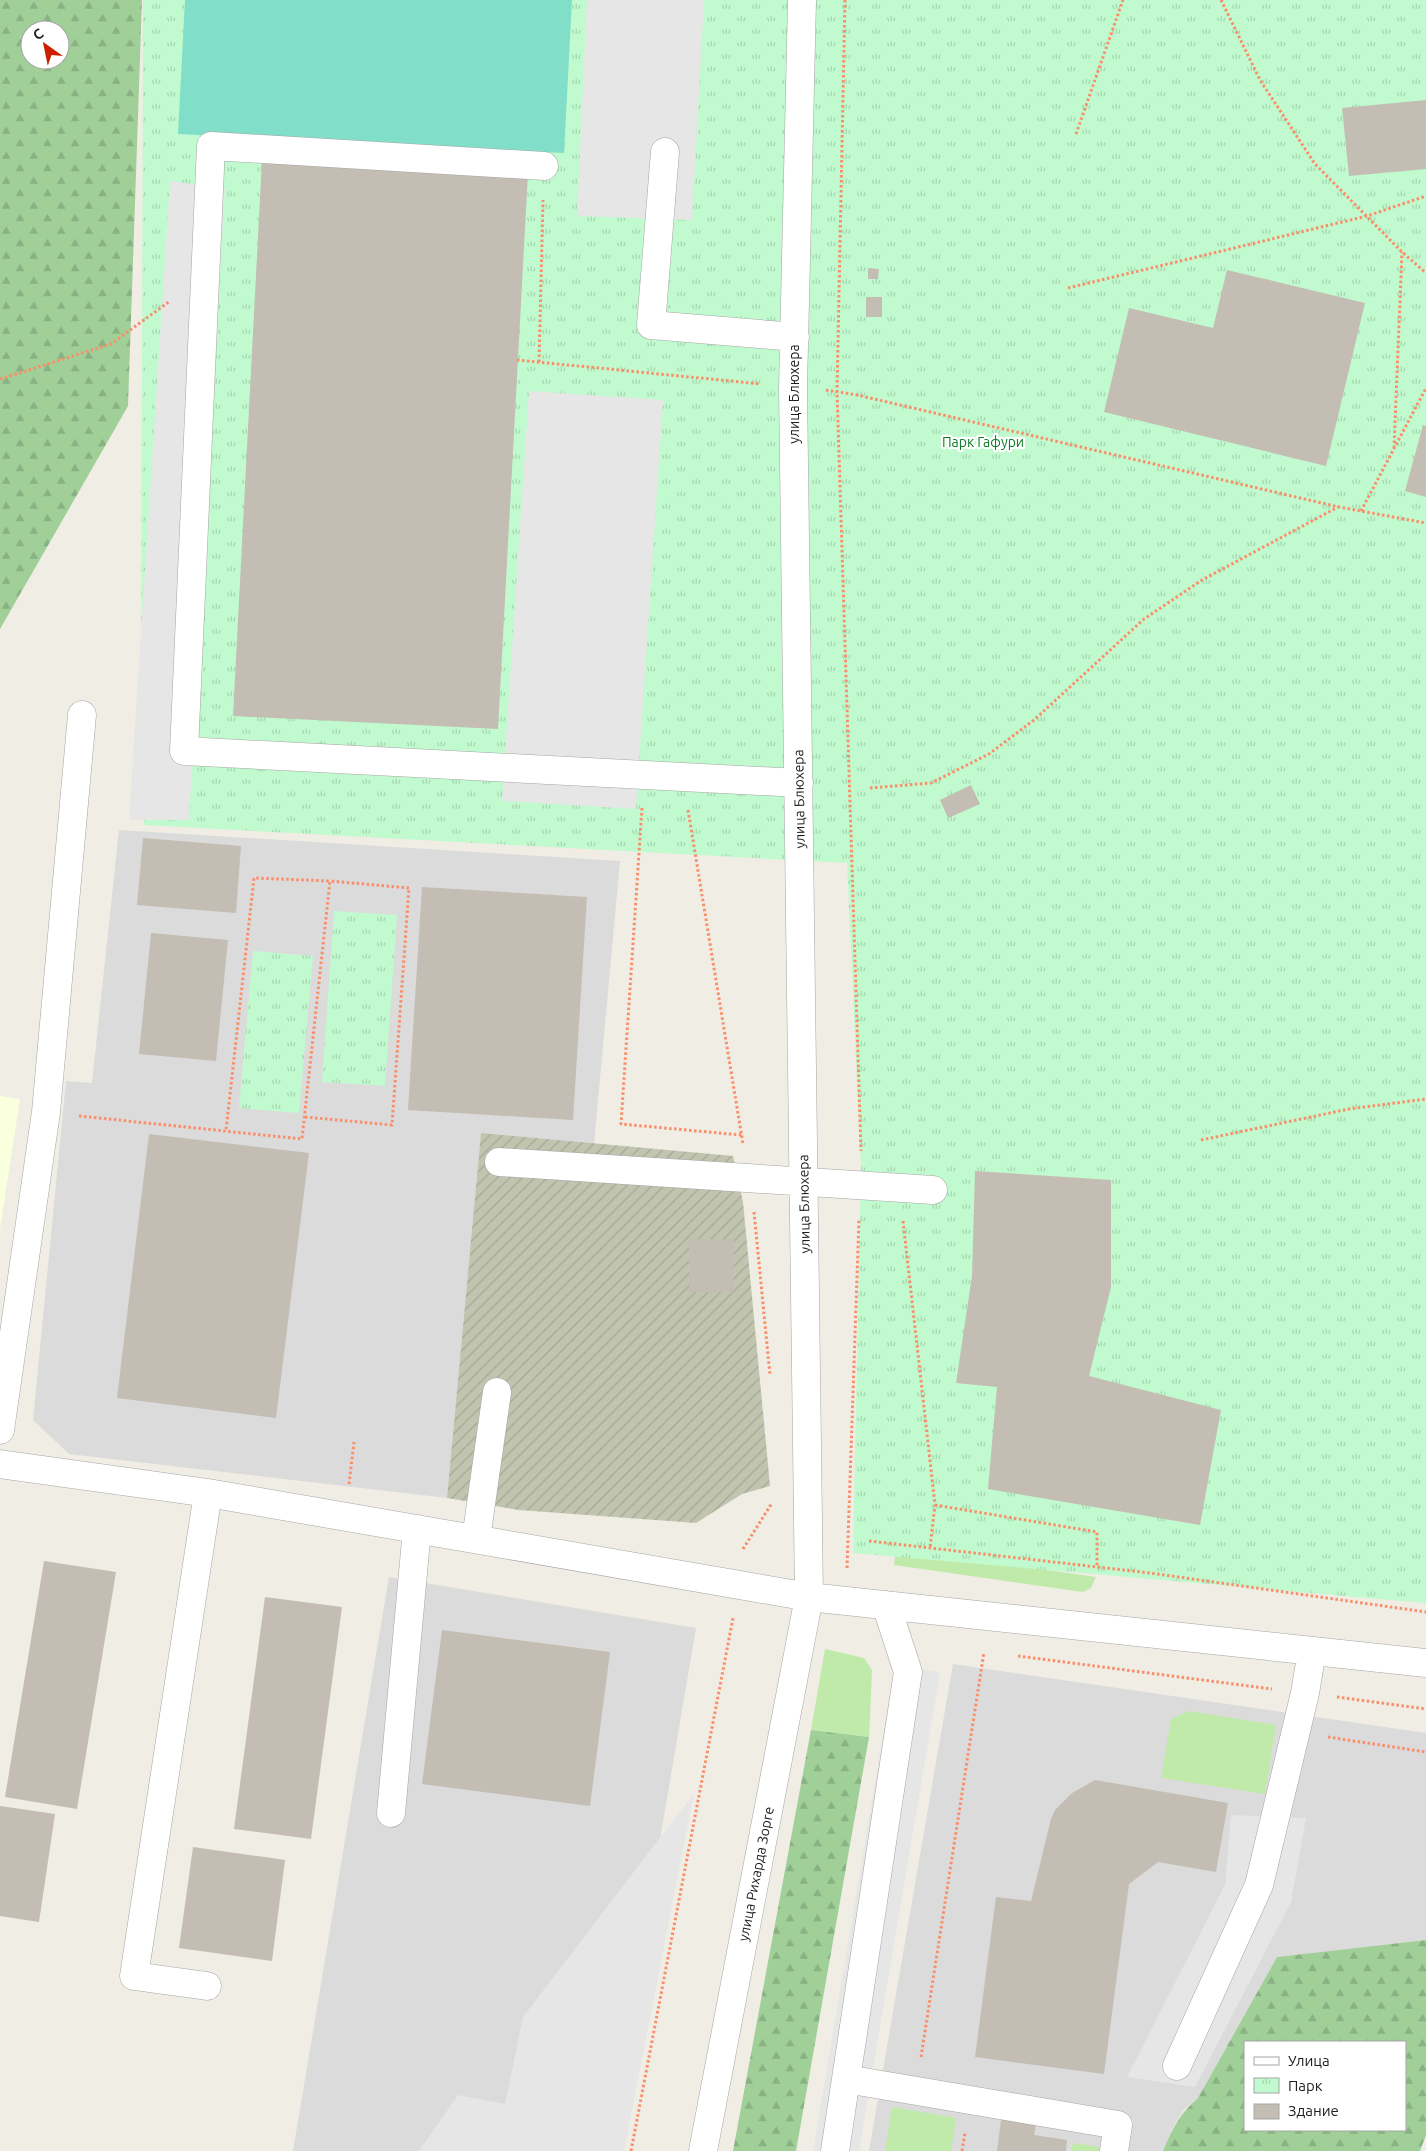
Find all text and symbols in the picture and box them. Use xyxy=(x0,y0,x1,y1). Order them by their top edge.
north arrow xyxy=(20,20,70,70)
text: С xyxy=(30,25,46,43)
street label: улица Блюхера xyxy=(786,344,802,444)
park label: Парк Гафури xyxy=(942,434,1024,450)
street label: улица Блюхера xyxy=(790,749,808,849)
street label: улица Блюхера xyxy=(795,1154,813,1254)
street label: улица Рихарда Зорге xyxy=(735,1805,777,1943)
legend xyxy=(1244,2041,1406,2131)
text: Улица xyxy=(1288,2052,1330,2069)
text: Парк xyxy=(1288,2077,1323,2094)
text: Здание xyxy=(1288,2102,1339,2119)

